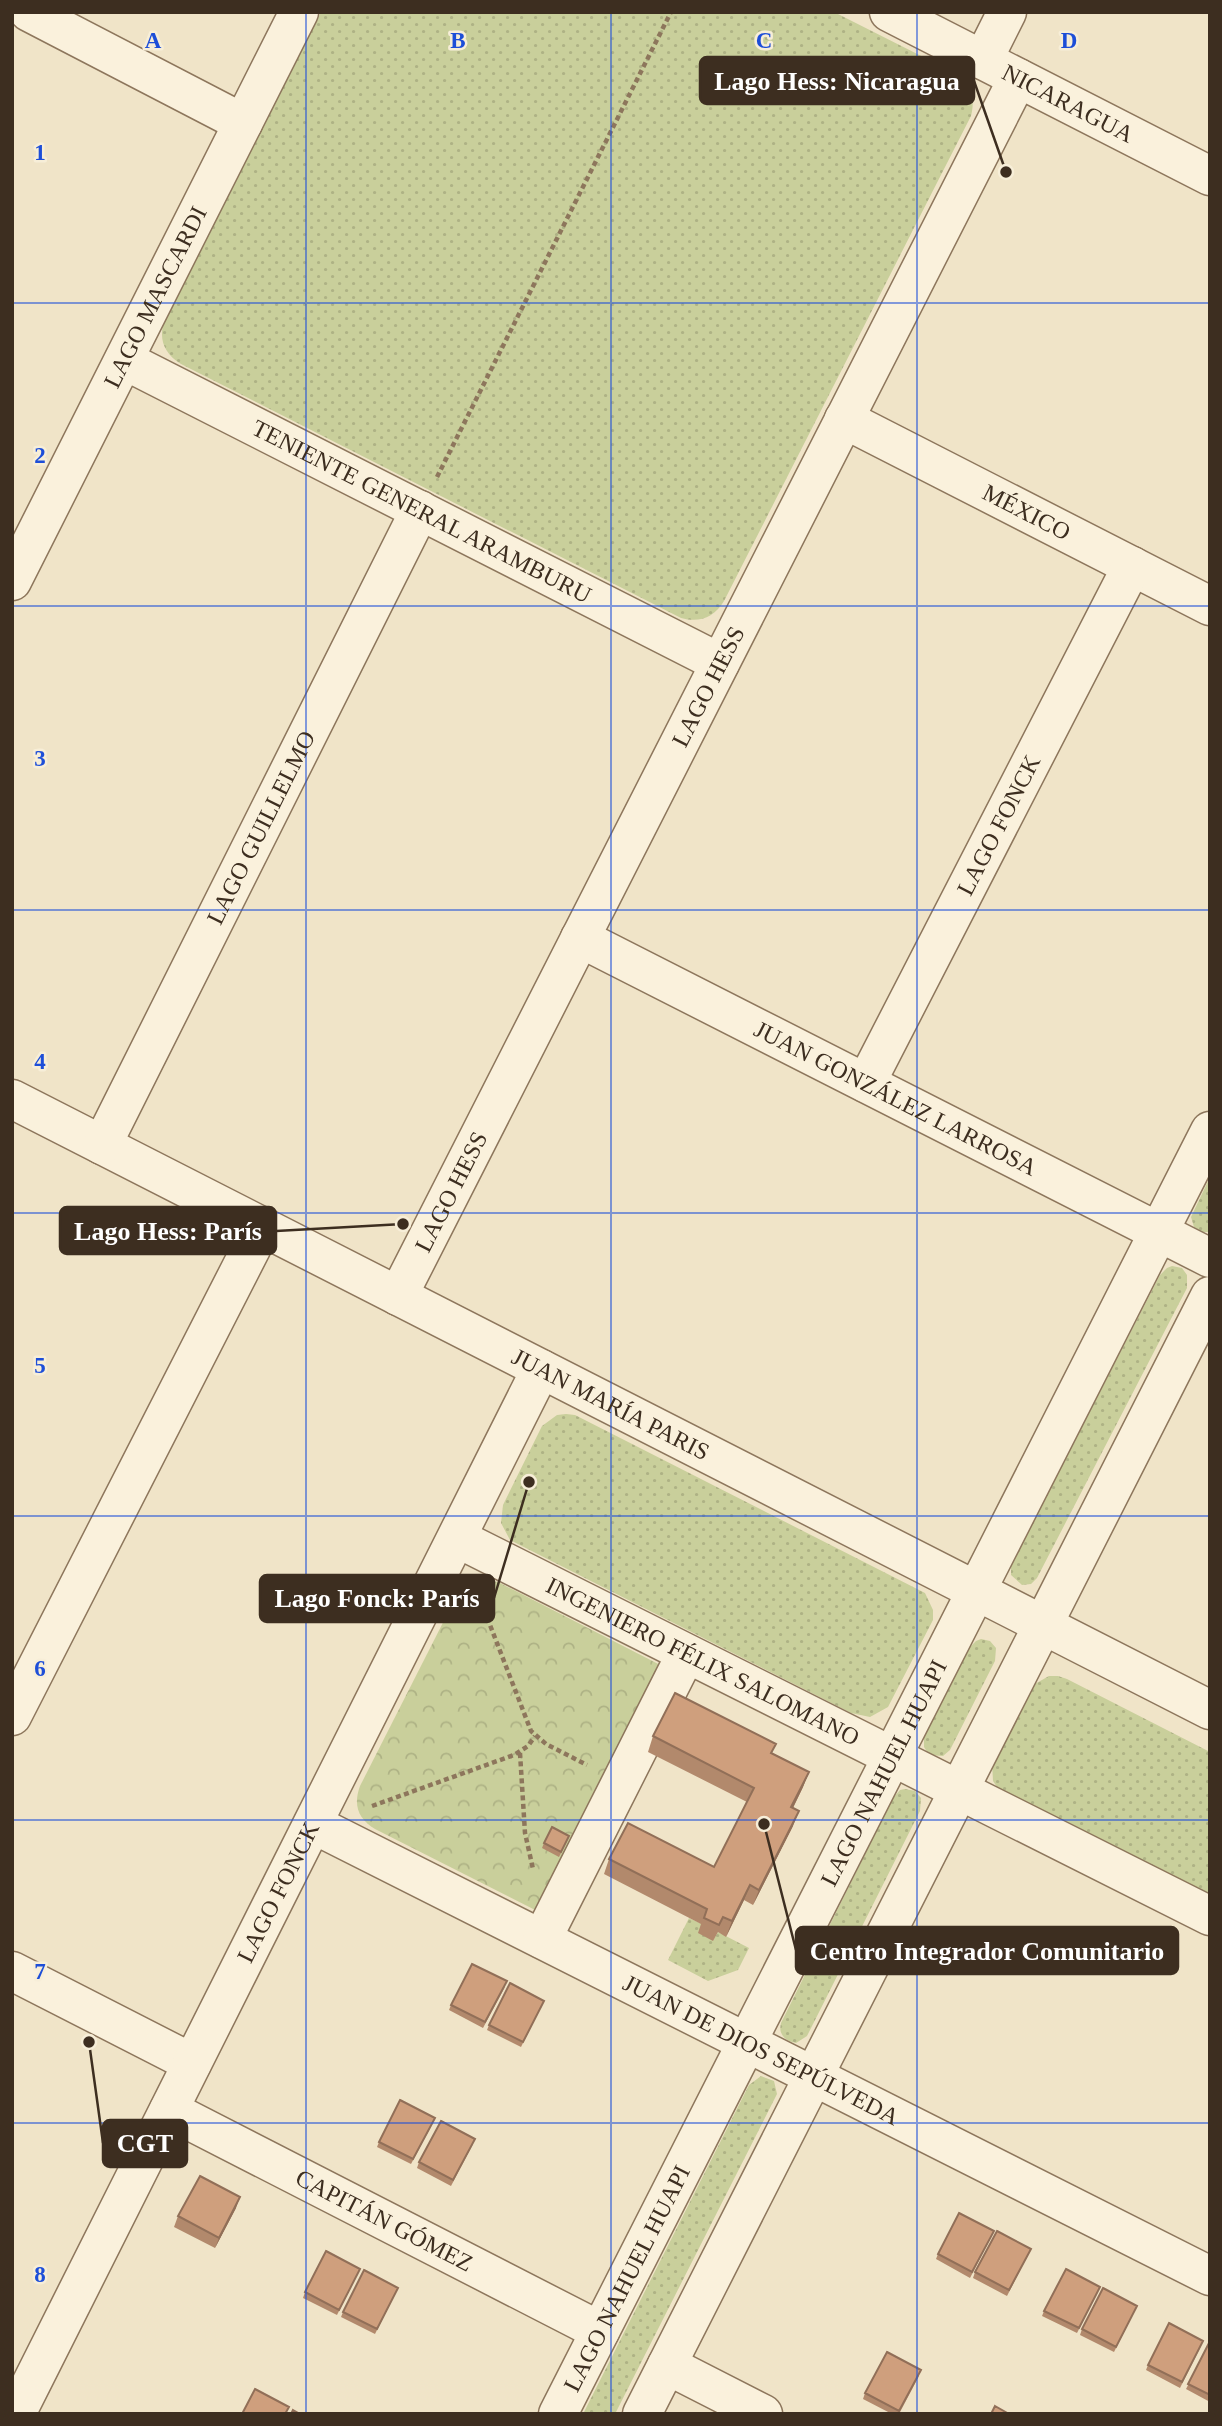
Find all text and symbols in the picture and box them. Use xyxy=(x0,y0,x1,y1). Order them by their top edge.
text: A xyxy=(145,28,162,53)
text: B xyxy=(450,28,466,53)
text: C xyxy=(756,28,772,53)
text: D xyxy=(1061,28,1077,53)
callout: Lago Hess: Nicaragua xyxy=(700,57,974,104)
street label: NICARAGUA xyxy=(998,59,1139,148)
text: Lago Hess: Nicaragua xyxy=(714,67,960,96)
text: 1 xyxy=(34,140,46,165)
street label: LAGO MASCARDI xyxy=(99,202,212,392)
street label: TENIENTE GENERAL ARAMBURU xyxy=(248,414,596,608)
text: 2 xyxy=(34,443,46,468)
street label: MÉXICO xyxy=(978,479,1075,545)
street label: LAGO HESS xyxy=(667,622,750,751)
street label: LAGO GUILLELMO xyxy=(202,727,320,929)
text: 3 xyxy=(34,746,46,771)
street label: LAGO FONCK xyxy=(952,750,1046,900)
street label: JUAN GONZÁLEZ LARROSA xyxy=(750,1016,1042,1181)
text: 4 xyxy=(34,1049,46,1074)
street label: LAGO HESS xyxy=(410,1127,492,1256)
callout: Lago Hess: París xyxy=(60,1207,276,1254)
text: Lago Hess: París xyxy=(74,1217,262,1246)
street label: JUAN MARÍA PARIS xyxy=(508,1343,714,1465)
text: 5 xyxy=(34,1353,46,1378)
street label: INGENIERO FÉLIX SALOMANO xyxy=(542,1572,864,1751)
callout: Lago Fonck: París xyxy=(260,1575,494,1622)
text: Lago Fonck: París xyxy=(274,1584,480,1613)
text: 6 xyxy=(34,1656,46,1681)
street label: LAGO NAHUEL HUAPI xyxy=(816,1656,952,1890)
street label: LAGO FONCK xyxy=(232,1817,325,1967)
callout: Centro Integrador Comunitario xyxy=(796,1927,1178,1974)
text: Centro Integrador Comunitario xyxy=(810,1937,1164,1966)
text: 7 xyxy=(34,1959,46,1984)
street label: JUAN DE DIOS SEPÚLVEDA xyxy=(619,1970,904,2131)
callout: CGT xyxy=(103,2120,187,2167)
text: CGT xyxy=(117,2129,173,2158)
street label: LAGO NAHUEL HUAPI xyxy=(559,2161,695,2396)
street label: CAPITÁN GÓMEZ xyxy=(291,2164,477,2277)
text: 8 xyxy=(34,2262,46,2287)

